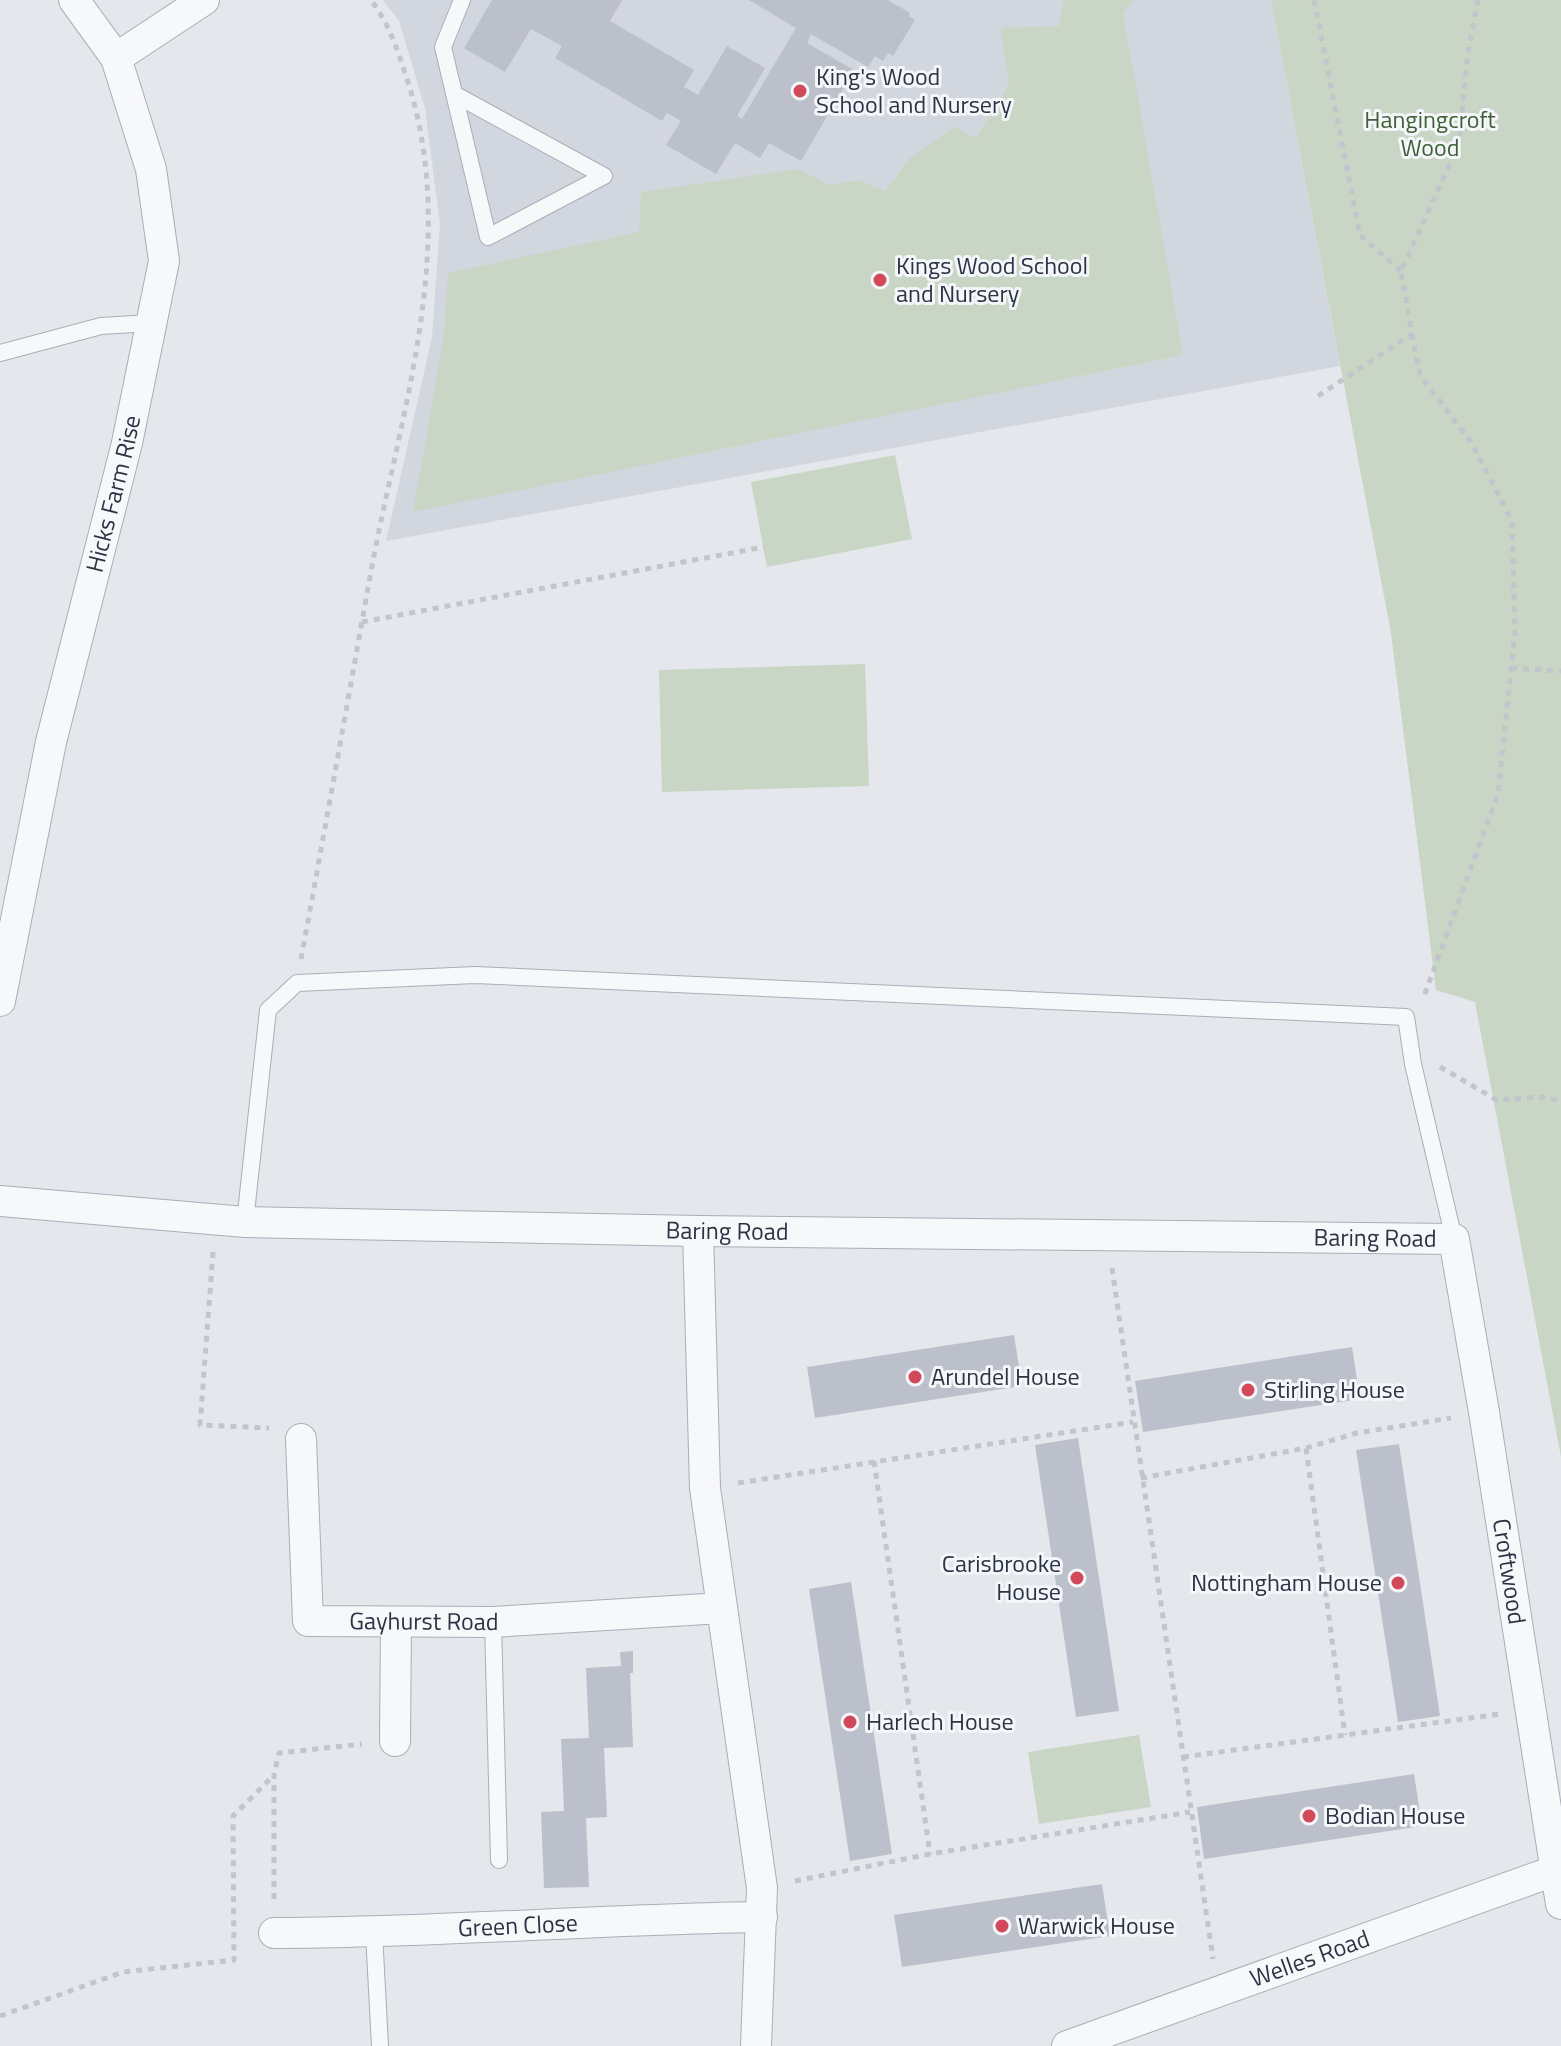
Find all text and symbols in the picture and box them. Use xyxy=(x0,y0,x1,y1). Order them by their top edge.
place label: King's Wood School and Nursery xyxy=(816,58,1012,122)
marker: King's Wood School and Nursery xyxy=(791,82,809,100)
park label: Hangingcroft Wood xyxy=(1364,101,1496,165)
place label: Kings Wood School and Nursery xyxy=(896,247,1088,311)
marker: Kings Wood School and Nursery xyxy=(871,271,889,289)
street label: Hicks Farm Rise xyxy=(76,412,149,576)
street label: Baring Road xyxy=(665,1211,789,1249)
street label: Baring Road xyxy=(1313,1219,1437,1256)
place label: Arundel House xyxy=(931,1358,1080,1394)
marker: Arundel House xyxy=(906,1368,924,1386)
place label: Stirling House xyxy=(1264,1371,1405,1407)
marker: Stirling House xyxy=(1239,1381,1257,1399)
street label: Croftwood xyxy=(1484,1516,1536,1627)
place label: Carisbrooke House xyxy=(942,1545,1061,1609)
place label: Nottingham House xyxy=(1191,1564,1382,1600)
marker: Carisbrooke House xyxy=(1068,1569,1086,1587)
marker: Nottingham House xyxy=(1389,1574,1407,1592)
street label: Gayhurst Road xyxy=(349,1602,499,1639)
place label: Harlech House xyxy=(866,1703,1014,1739)
marker: Harlech House xyxy=(841,1713,859,1731)
place label: Bodian House xyxy=(1325,1797,1465,1833)
marker: Bodian House xyxy=(1300,1807,1318,1825)
street label: Green Close xyxy=(457,1904,579,1945)
place label: Warwick House xyxy=(1018,1907,1175,1943)
marker: Warwick House xyxy=(993,1917,1011,1935)
street label: Welles Road xyxy=(1245,1920,1374,1996)

